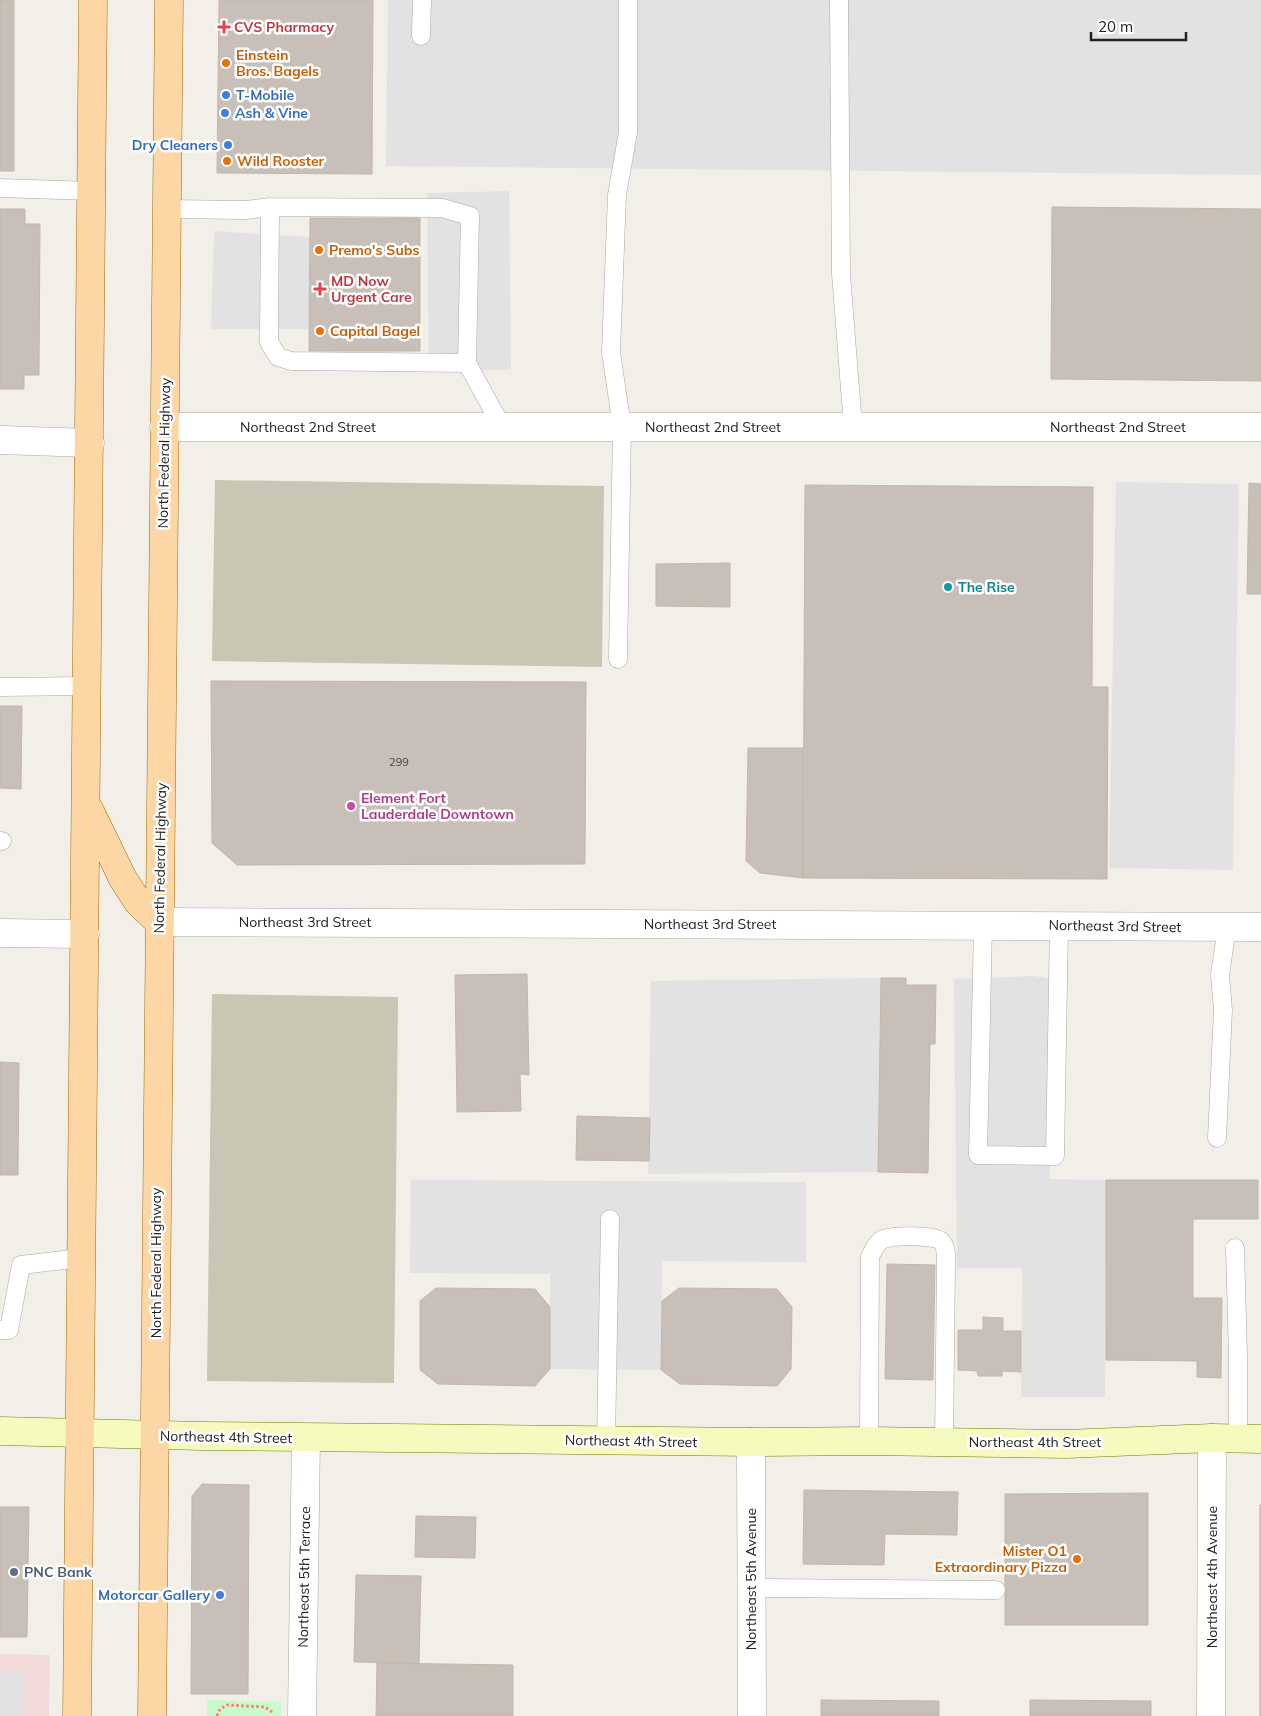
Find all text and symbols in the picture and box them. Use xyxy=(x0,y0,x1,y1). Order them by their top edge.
scale bar xyxy=(1091,10,1186,42)
text: 20 m xyxy=(1098,17,1133,36)
place label: CVS Pharmacy xyxy=(234,18,334,36)
marker: CVS Pharmacy xyxy=(218,21,230,33)
place label: Einstein Bros. Bagels xyxy=(236,46,319,80)
marker: Einstein Bros. Bagels xyxy=(220,57,232,69)
place label: T-Mobile xyxy=(236,86,295,104)
marker: T-Mobile xyxy=(220,89,232,101)
place label: Ash & Vine xyxy=(235,104,308,122)
marker: Ash & Vine xyxy=(219,107,231,119)
place label: Dry Cleaners xyxy=(132,136,218,154)
marker: Dry Cleaners xyxy=(222,139,234,151)
place label: Wild Rooster xyxy=(237,152,325,170)
marker: Wild Rooster xyxy=(221,155,233,167)
place label: Premo's Subs xyxy=(329,241,419,259)
marker: Premo's Subs xyxy=(313,244,325,256)
place label: MD Now Urgent Care xyxy=(331,272,412,306)
marker: MD Now Urgent Care xyxy=(313,282,327,296)
place label: Capital Bagel xyxy=(330,322,420,340)
marker: Capital Bagel xyxy=(314,325,326,337)
street label: North Federal Highway xyxy=(154,377,174,529)
street label: Northeast 2nd Street xyxy=(240,418,376,436)
street label: Northeast 2nd Street xyxy=(645,418,781,436)
street label: Northeast 2nd Street xyxy=(1050,418,1186,436)
place label: The Rise xyxy=(958,578,1015,596)
marker: The Rise xyxy=(942,581,954,593)
house number: 299 xyxy=(389,755,409,769)
street label: North Federal Highway xyxy=(150,782,170,934)
place label: Element Fort Lauderdale Downtown xyxy=(361,789,514,823)
marker: Element Fort Lauderdale Downtown xyxy=(345,800,357,812)
street label: Northeast 3rd Street xyxy=(239,913,371,931)
street label: Northeast 3rd Street xyxy=(644,915,776,933)
street label: Northeast 3rd Street xyxy=(1049,916,1182,936)
street label: North Federal Highway xyxy=(147,1187,165,1338)
street label: Northeast 4th Street xyxy=(160,1427,292,1447)
street label: Northeast 4th Street xyxy=(565,1431,697,1451)
street label: Northeast 4th Street xyxy=(969,1433,1101,1451)
street label: Northeast 5th Terrace xyxy=(294,1506,314,1648)
street label: Northeast 4th Avenue xyxy=(1203,1506,1221,1648)
street label: Northeast 5th Avenue xyxy=(742,1508,760,1650)
place label: Mister O1 Extraordinary Pizza xyxy=(935,1542,1067,1576)
marker: Mister O1 Extraordinary Pizza xyxy=(1071,1553,1083,1565)
place label: PNC Bank xyxy=(24,1563,92,1581)
marker: PNC Bank xyxy=(8,1566,20,1578)
place label: Motorcar Gallery xyxy=(98,1586,210,1604)
marker: Motorcar Gallery xyxy=(214,1589,226,1601)

